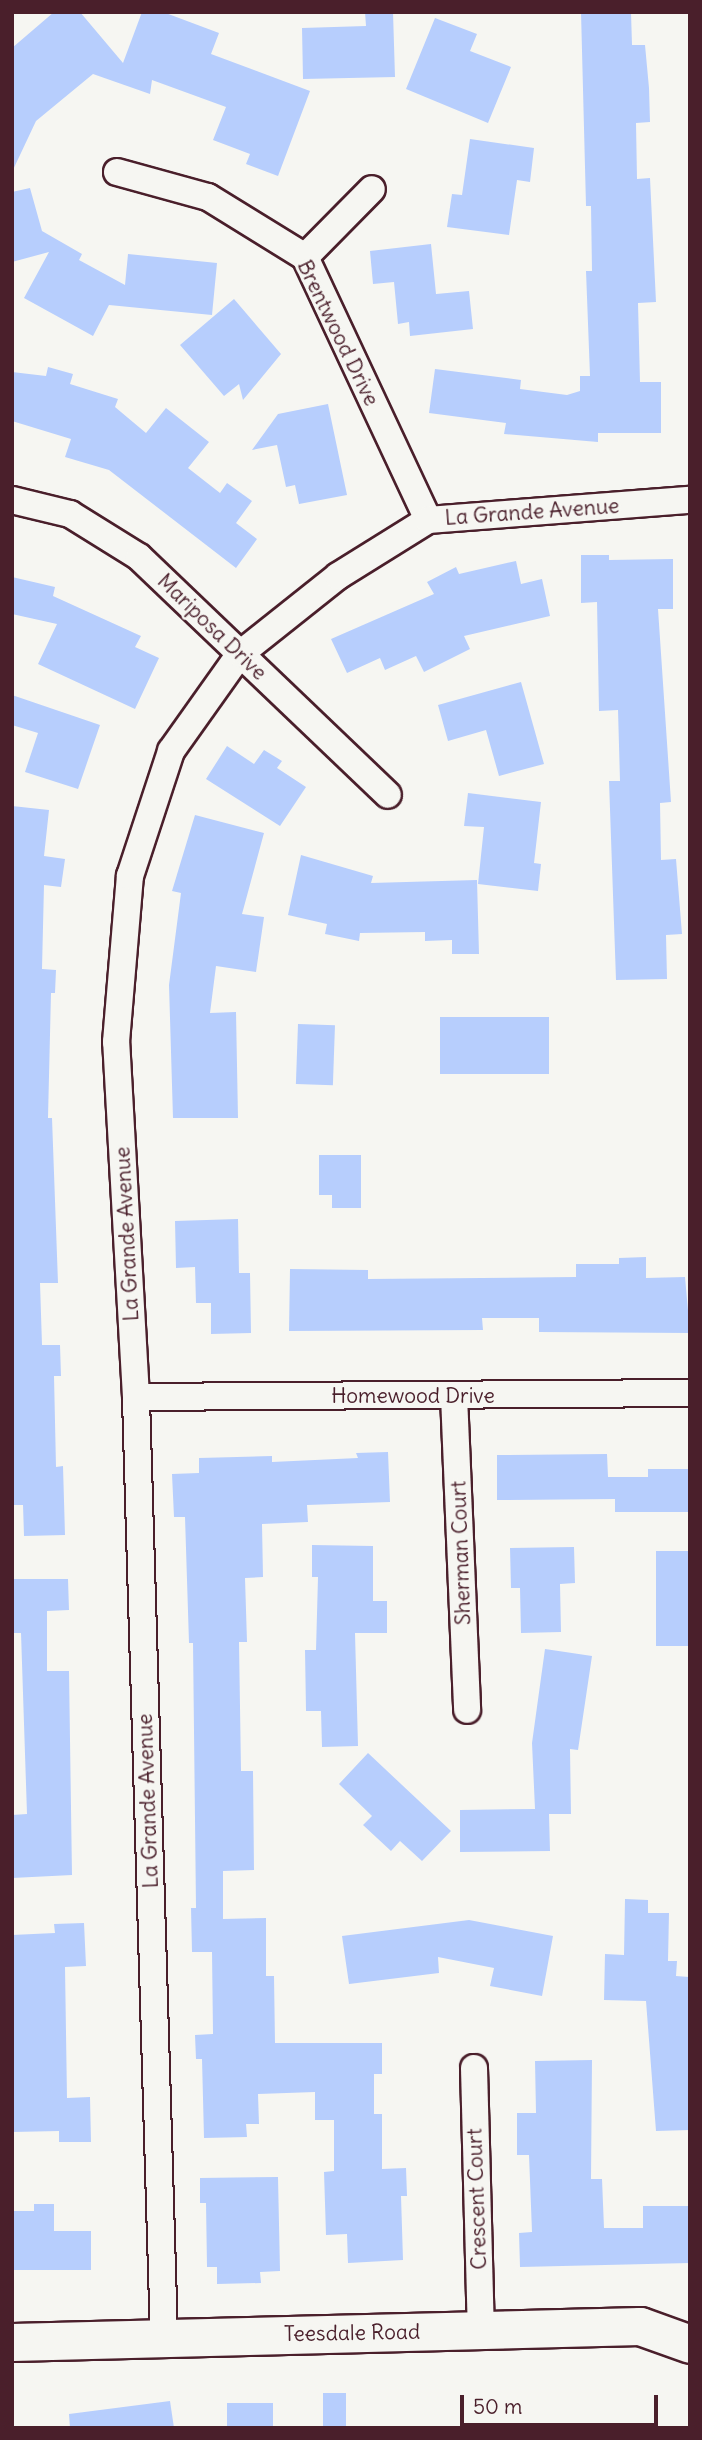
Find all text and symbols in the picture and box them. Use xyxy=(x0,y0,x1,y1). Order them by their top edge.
street label: Brentwood Drive xyxy=(292,256,384,410)
street label: La Grande Avenue xyxy=(444,493,620,531)
street label: Mariposa Drive xyxy=(152,569,272,685)
street label: La Grande Avenue xyxy=(110,1146,144,1322)
street label: Homewood Drive xyxy=(331,1383,495,1409)
street label: Sherman Court xyxy=(446,1480,476,1626)
street label: La Grande Avenue xyxy=(132,1713,164,1889)
street label: Crescent Court xyxy=(462,2128,492,2270)
street label: Teesdale Road xyxy=(284,2319,420,2347)
scale bar xyxy=(464,2380,662,2424)
text: 50 m xyxy=(473,2393,522,2420)

